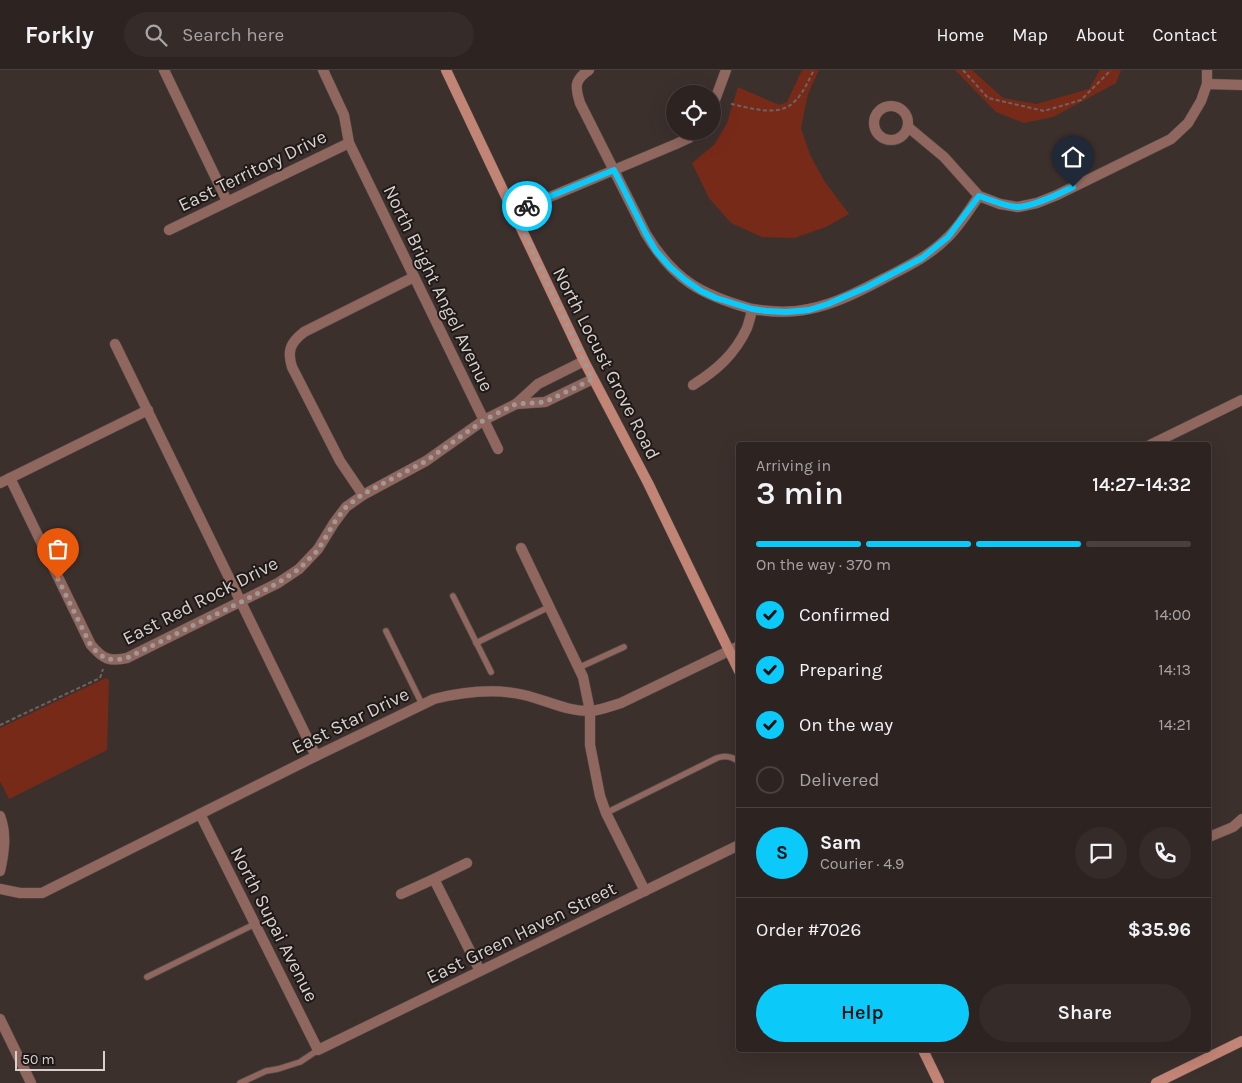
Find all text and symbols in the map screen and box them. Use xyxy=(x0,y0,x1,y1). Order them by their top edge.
search box xyxy=(124,12,474,57)
text: Forkly xyxy=(25,21,94,49)
icon: search xyxy=(142,21,170,49)
text: Search here xyxy=(182,24,284,46)
text: Home xyxy=(936,24,984,46)
text: Map xyxy=(1012,24,1048,46)
text: About xyxy=(1076,24,1125,46)
text: Contact xyxy=(1153,24,1217,46)
map controls xyxy=(666,85,721,140)
button: locate xyxy=(666,85,721,140)
street label: East Territory Drive xyxy=(175,125,330,216)
pin xyxy=(1052,136,1094,187)
icon: home xyxy=(1059,143,1087,171)
courier xyxy=(502,181,552,231)
street label: North Bright Angel Avenue xyxy=(379,182,498,395)
icon: bike xyxy=(513,192,541,220)
street label: North Locust Grove Road xyxy=(548,264,664,463)
text: Arriving in xyxy=(756,456,831,475)
text: 14:27–14:32 xyxy=(1092,474,1191,496)
text: 3 min xyxy=(756,475,844,512)
pin xyxy=(37,528,79,579)
icon: bag xyxy=(44,535,72,563)
street label: East Red Rock Drive xyxy=(119,552,282,650)
text: On the way · 370 m xyxy=(756,555,891,574)
icon: check xyxy=(756,601,784,629)
text: Confirmed xyxy=(799,604,890,626)
text: 14:00 xyxy=(1154,605,1191,624)
icon: check xyxy=(756,656,784,684)
text: Preparing xyxy=(799,659,882,681)
text: 14:13 xyxy=(1158,660,1191,679)
street label: East Star Drive xyxy=(288,683,413,759)
icon: check xyxy=(756,711,784,739)
text: On the way xyxy=(799,714,893,736)
text: 14:21 xyxy=(1159,715,1191,734)
text: Delivered xyxy=(799,769,879,791)
button: chat xyxy=(1075,827,1127,879)
button: phone xyxy=(1139,827,1191,879)
text: Sam xyxy=(820,832,861,854)
text: S xyxy=(776,842,788,864)
street label: North Supai Avenue xyxy=(226,843,323,1005)
text: Courier · 4.9 xyxy=(820,854,904,873)
street label: East Green Haven Street xyxy=(423,877,620,988)
text: Order #7026 xyxy=(756,919,862,941)
text: $35.96 xyxy=(1128,919,1191,941)
button: Help xyxy=(756,984,969,1042)
button: Share xyxy=(979,984,1191,1042)
scale bar xyxy=(15,1048,105,1071)
text: 50 m xyxy=(22,1051,55,1068)

